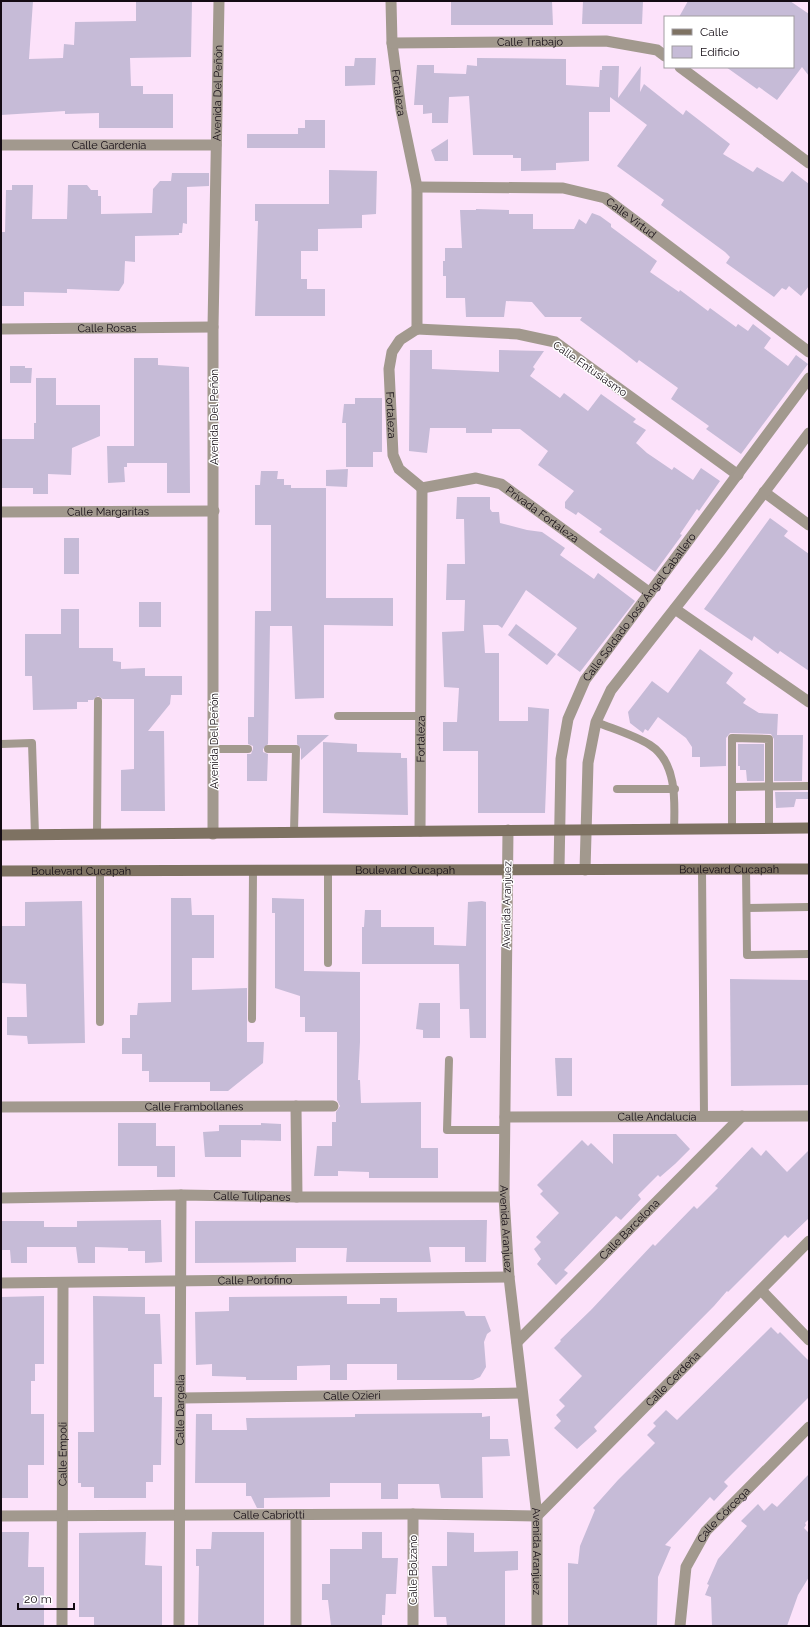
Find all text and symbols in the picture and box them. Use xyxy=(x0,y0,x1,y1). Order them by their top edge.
legend xyxy=(664,16,794,68)
text: Calle xyxy=(700,25,728,39)
street label: Calle Trabajo xyxy=(497,35,563,49)
street label: Avenida Del Peñón xyxy=(210,45,225,141)
text: Edificio xyxy=(700,45,740,59)
street label: Fortaleza xyxy=(389,68,409,117)
street label: Calle Gardenia xyxy=(72,139,146,152)
street label: Calle Virtud xyxy=(604,195,659,241)
street label: Calle Rosas xyxy=(77,321,137,335)
street label: Calle Entusiasmo xyxy=(550,339,630,400)
street label: Avenida Del Peñón xyxy=(208,369,221,465)
street label: Fortaleza xyxy=(384,391,399,439)
street label: Privada Fortaleza xyxy=(503,483,582,545)
street label: Calle Margaritas xyxy=(67,505,149,518)
street label: Calle Soldado José Ángel Caballero xyxy=(580,530,699,684)
street label: Avenida Del Peñón xyxy=(208,693,221,789)
street label: Fortaleza xyxy=(414,715,427,763)
street label: Avenida Aranjuez xyxy=(500,860,514,949)
street label: Boulevard Cucapah xyxy=(355,863,455,877)
street label: Boulevard Cucapah xyxy=(679,863,779,876)
street label: Boulevard Cucapah xyxy=(31,864,131,877)
street label: Calle Frambollanes xyxy=(145,1100,243,1113)
street label: Calle Andalucía xyxy=(617,1110,697,1123)
street label: Avenida Aranjuez xyxy=(497,1185,515,1274)
street label: Calle Tulipanes xyxy=(213,1189,291,1203)
street label: Calle Barcelona xyxy=(596,1196,662,1262)
street label: Calle Portofino xyxy=(218,1273,293,1287)
street label: Calle Cerdeña xyxy=(643,1349,703,1409)
street label: Calle Dargelia xyxy=(173,1374,187,1446)
street label: Calle Ozieri xyxy=(323,1389,381,1402)
street label: Calle Empoli xyxy=(56,1422,69,1486)
street label: Calle Córcega xyxy=(694,1484,752,1545)
street label: Avenida Aranjuez xyxy=(530,1507,544,1596)
street label: Calle Cabriotti xyxy=(233,1508,305,1521)
street label: Calle Bolzano xyxy=(407,1535,420,1605)
scale bar xyxy=(18,1585,74,1611)
text: 20 m xyxy=(24,1592,52,1606)

